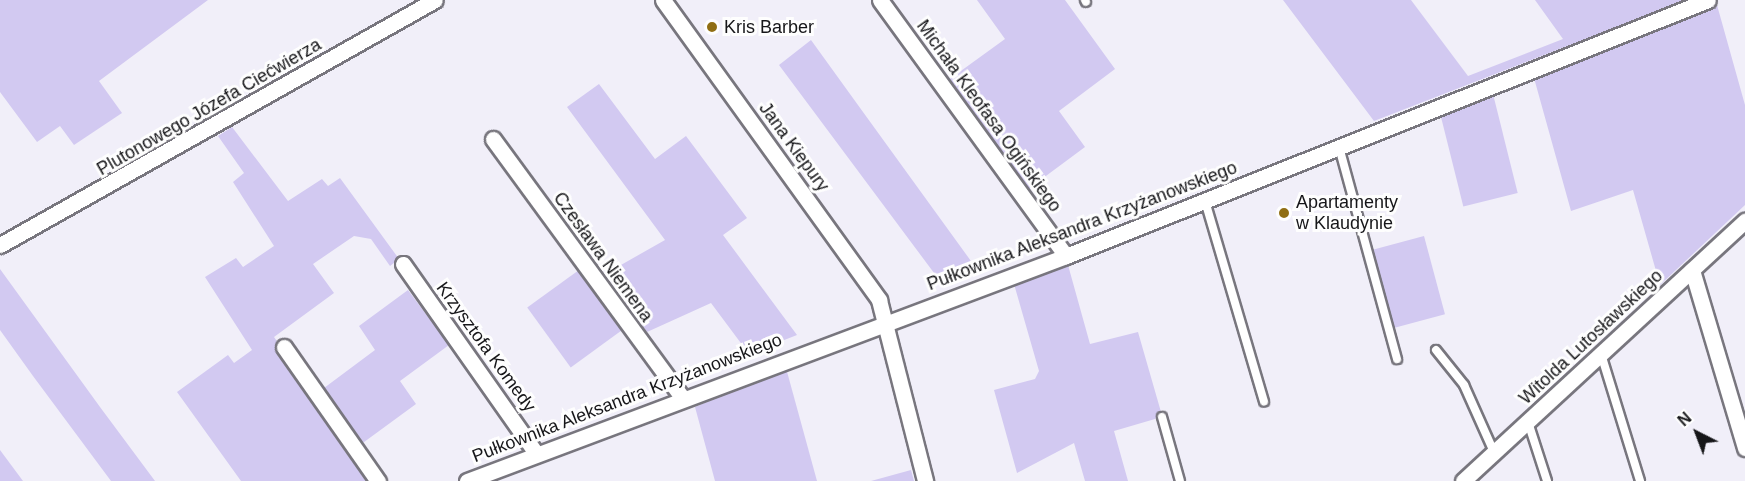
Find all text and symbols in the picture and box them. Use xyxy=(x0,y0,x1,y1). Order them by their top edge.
place label: Kris Barber xyxy=(724,16,814,38)
street label: Michała Kleofasa Ogińskiego xyxy=(912,16,1066,216)
marker: Kris Barber xyxy=(705,20,719,34)
street label: Plutonowego Józefa Ciećwierza xyxy=(93,34,325,180)
street label: Jana Kiepury xyxy=(754,98,834,196)
street label: Pułkownika Aleksandra Krzyżanowskiego xyxy=(924,157,1240,295)
street label: Czesława Niemena xyxy=(549,188,657,326)
place label: Apartamenty w Klaudynie xyxy=(1296,192,1398,234)
marker: Apartamenty w Klaudynie xyxy=(1277,206,1291,220)
street label: Witolda Lutosławskiego xyxy=(1515,265,1667,409)
street label: Krzysztofa Komedy xyxy=(432,278,540,416)
street label: Pułkownika Aleksandra Krzyżanowskiego xyxy=(469,329,785,467)
north arrow xyxy=(1667,403,1727,463)
text: N xyxy=(1675,409,1695,429)

